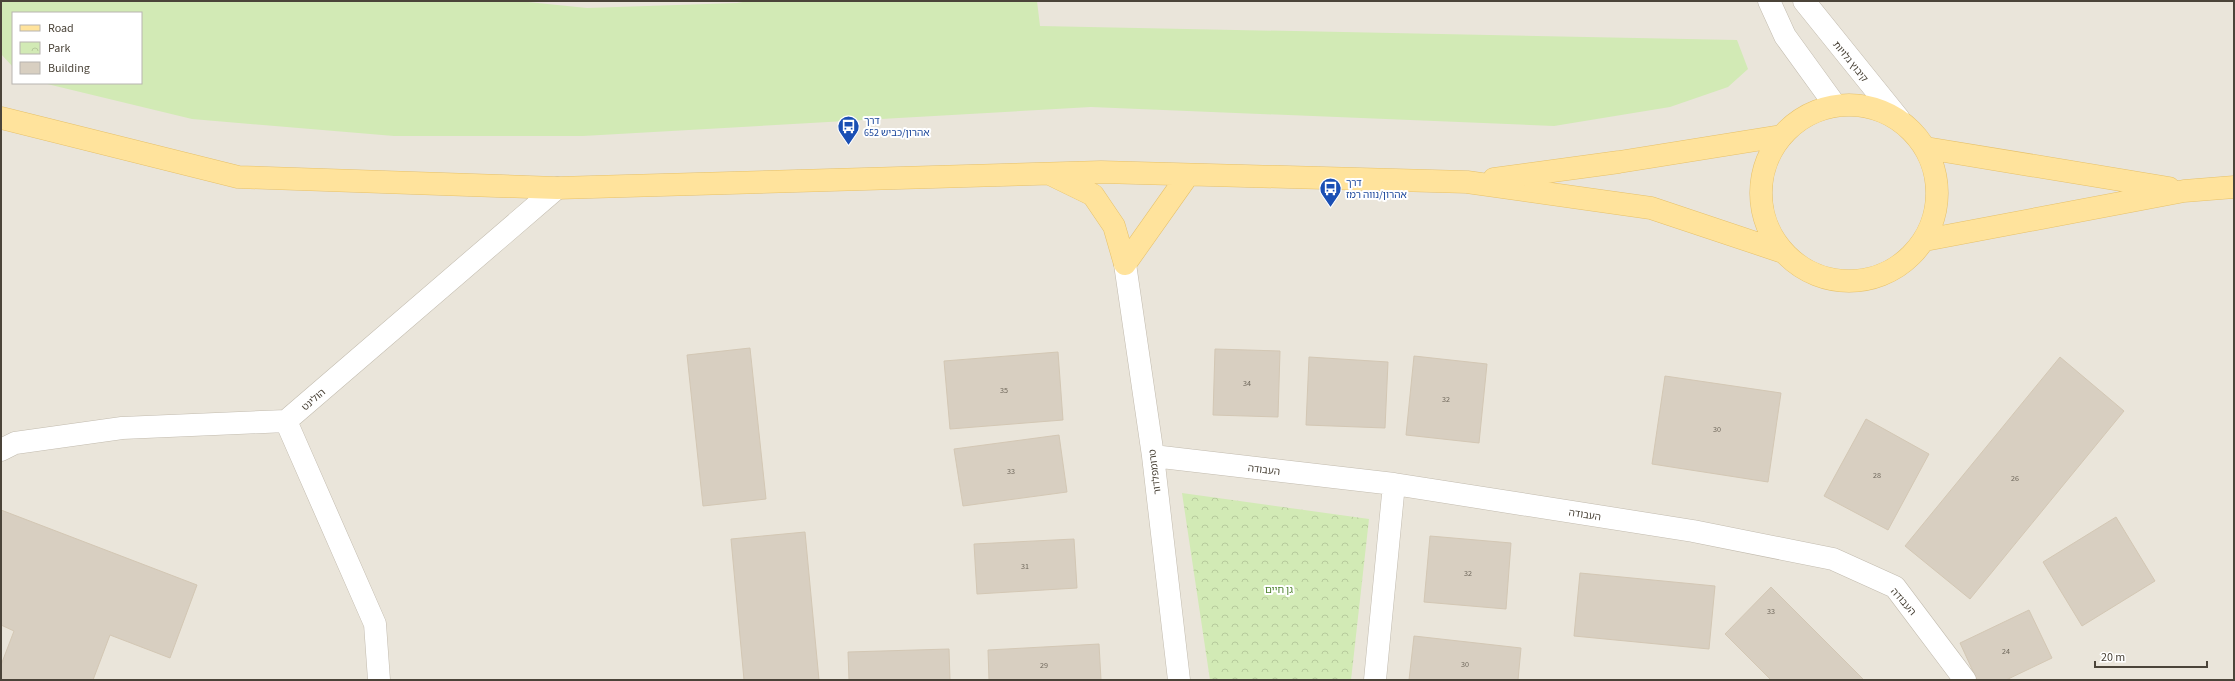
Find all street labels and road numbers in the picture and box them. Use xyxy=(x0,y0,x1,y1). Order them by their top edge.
street label: קיבוץ גלויות xyxy=(1829,38,1871,85)
street label: הולינט xyxy=(299,385,329,414)
street label: טרומפלדור xyxy=(1145,448,1165,495)
street label: העבודה xyxy=(1247,461,1281,479)
street label: העבודה xyxy=(1568,506,1602,524)
street label: העבודה xyxy=(1887,585,1919,618)

